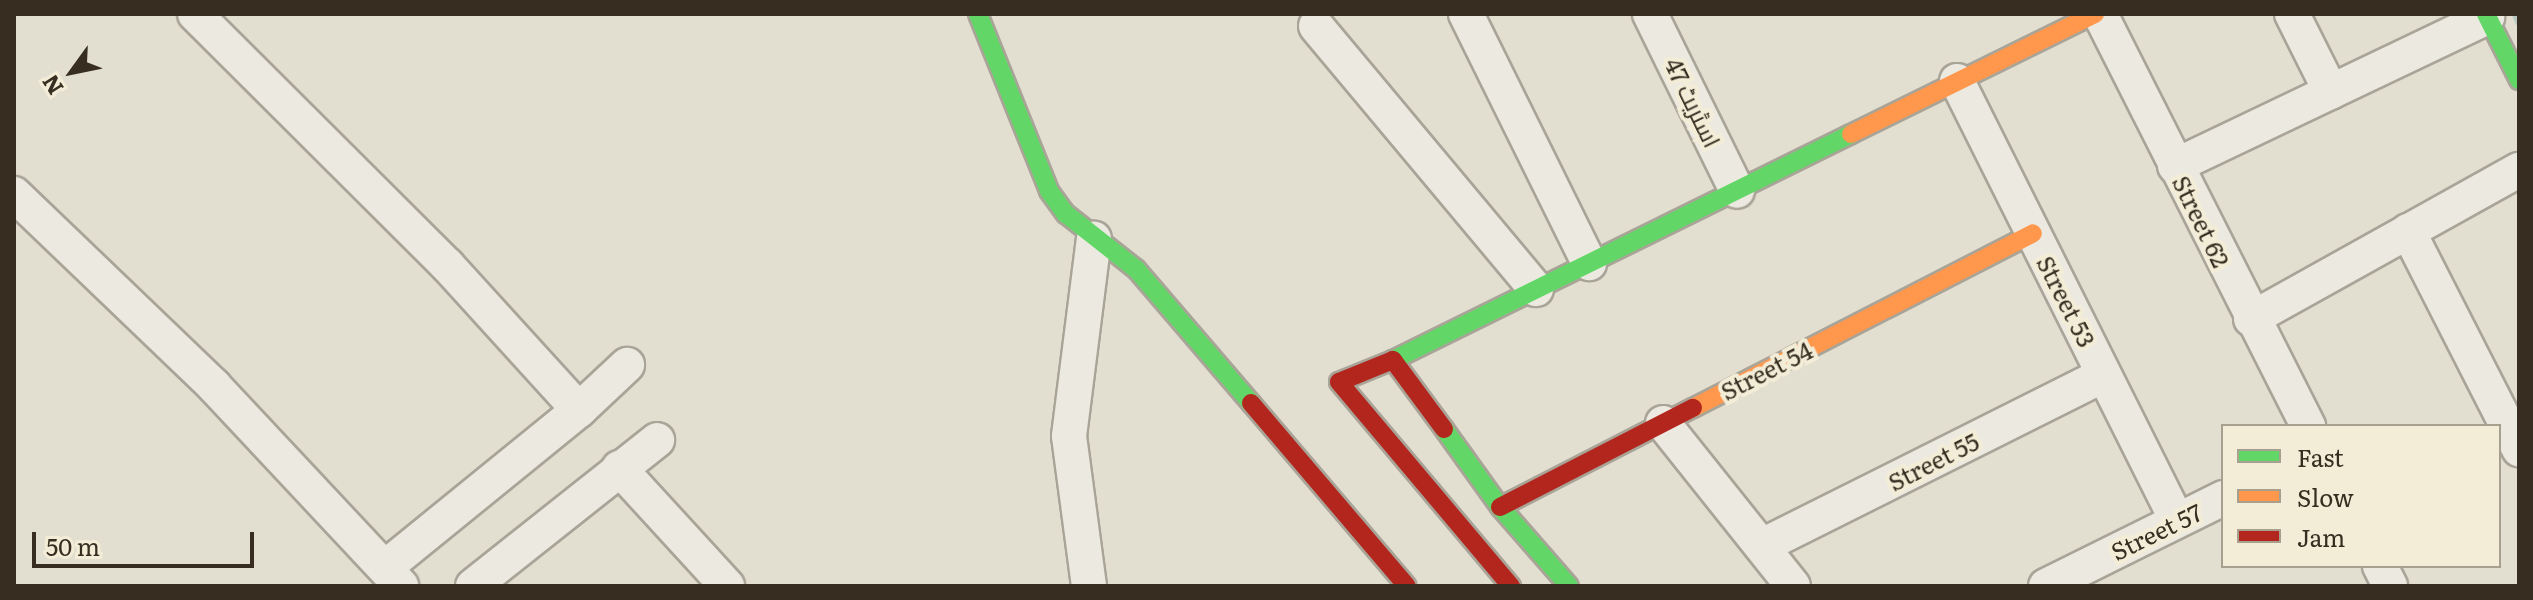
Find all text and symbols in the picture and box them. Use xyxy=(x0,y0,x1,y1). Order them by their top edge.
north arrow xyxy=(32,32,112,112)
street label: اسٹریٹ 47 xyxy=(1660,53,1728,151)
text: N xyxy=(33,69,70,102)
street label: Street 62 xyxy=(2167,170,2237,272)
street label: Street 53 xyxy=(2032,251,2102,351)
street label: Street 54 xyxy=(1715,335,1817,405)
legend xyxy=(2221,424,2501,568)
street label: Street 55 xyxy=(1883,426,1983,496)
text: Fast xyxy=(2297,439,2344,474)
text: Slow xyxy=(2297,479,2354,514)
street label: Street 57 xyxy=(2106,497,2206,565)
scale bar xyxy=(36,516,258,566)
text: Jam xyxy=(2297,519,2345,554)
text: 50 m xyxy=(46,528,100,563)

